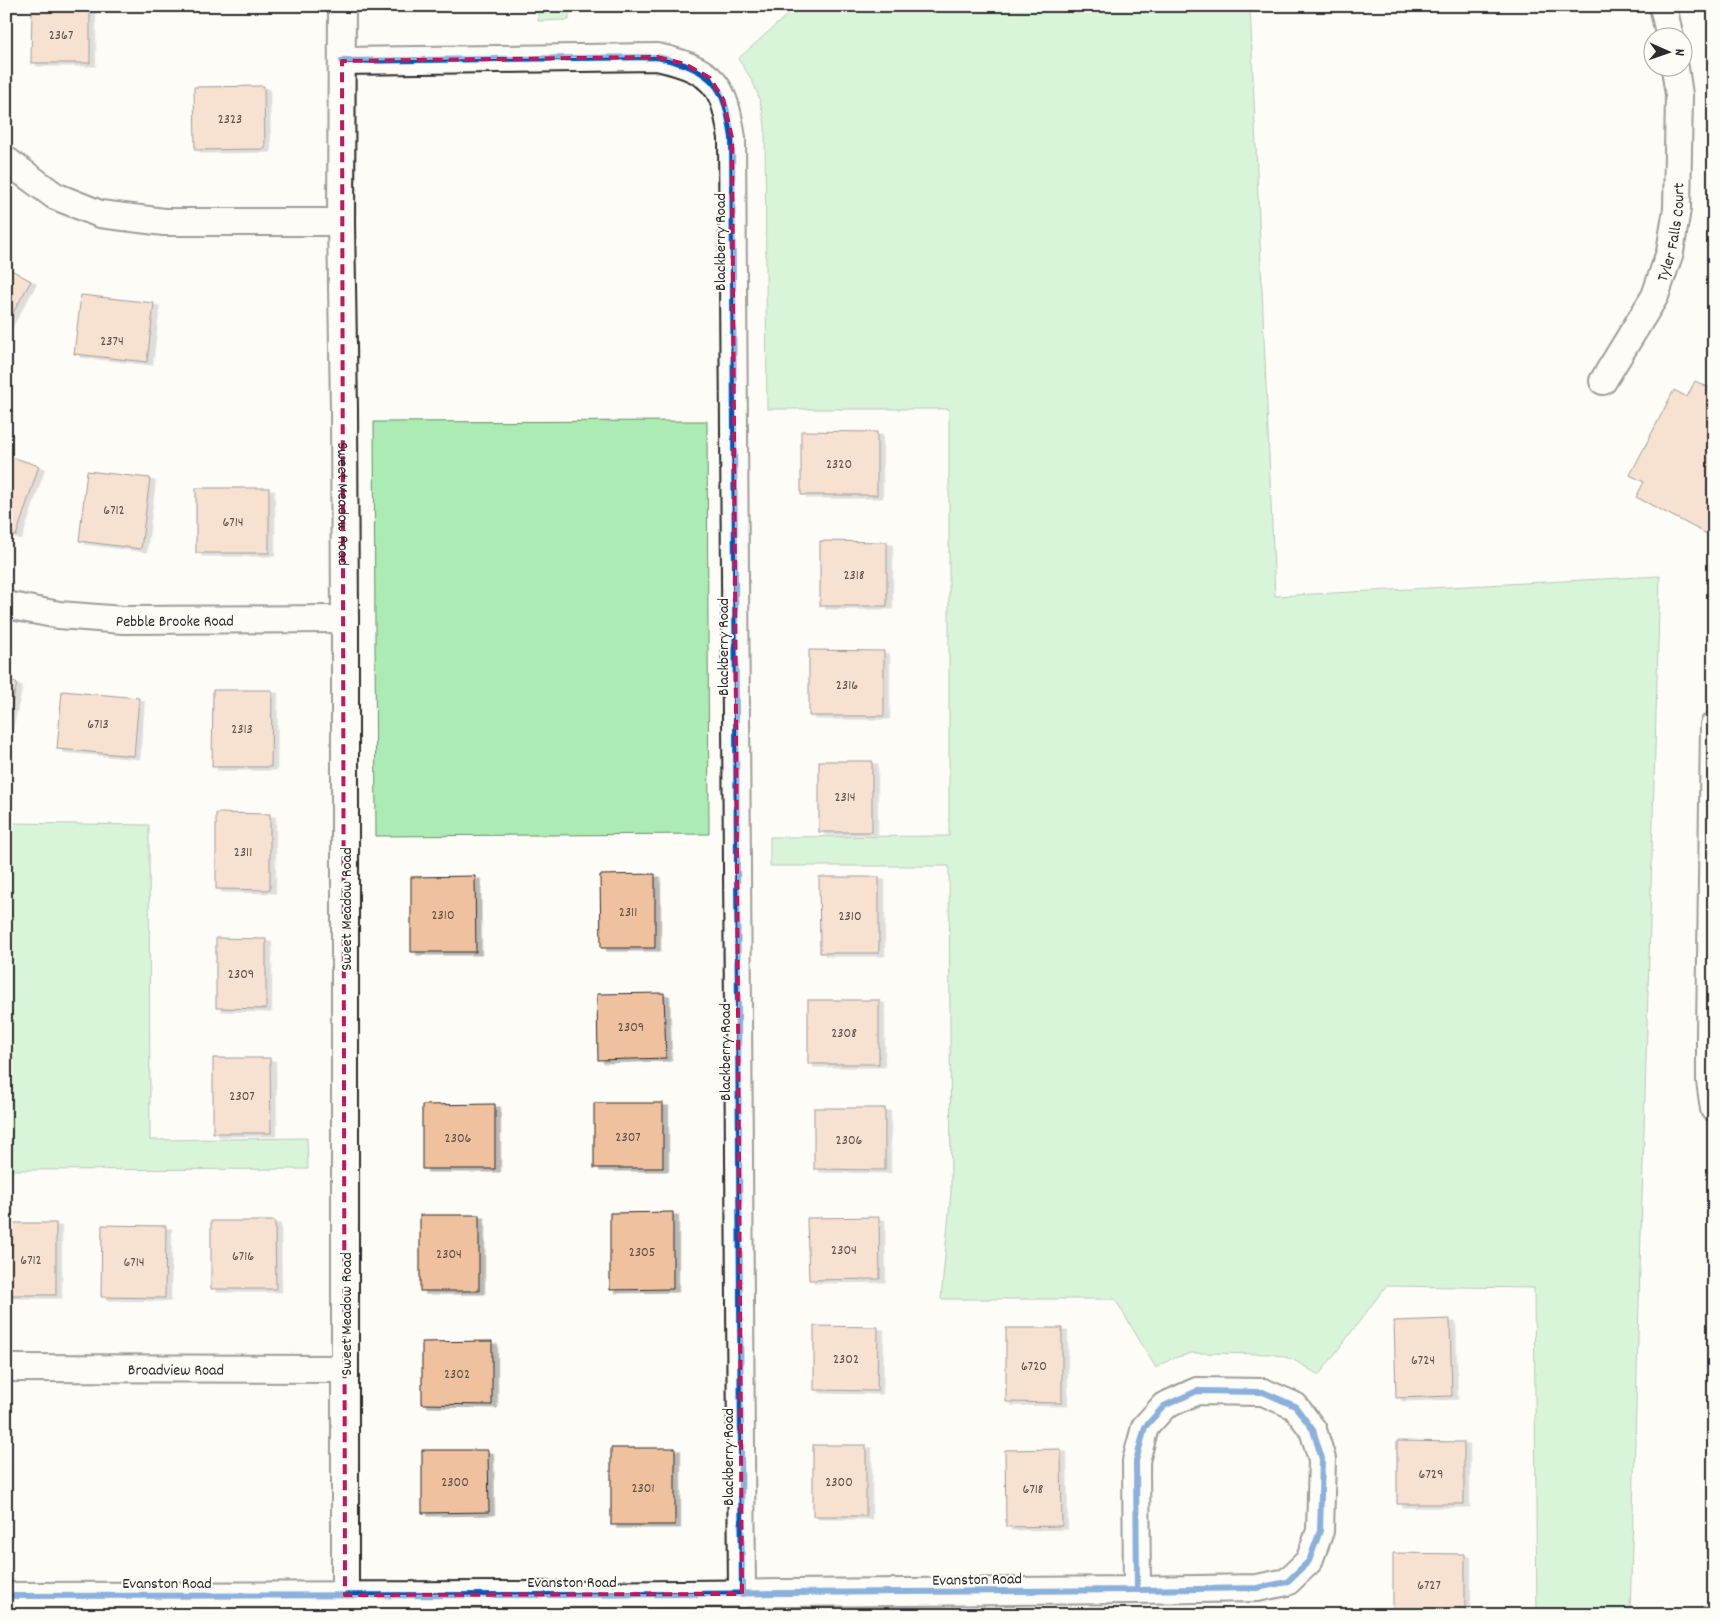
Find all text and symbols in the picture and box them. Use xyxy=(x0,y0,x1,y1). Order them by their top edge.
house number: 2367 xyxy=(49,26,73,46)
north arrow xyxy=(1642,28,1692,78)
text: N xyxy=(1669,49,1689,56)
house number: 2323 xyxy=(218,110,242,130)
street label: Tyler Falls Court xyxy=(1652,183,1691,285)
street label: Blackberry Road xyxy=(710,193,733,291)
house number: 2374 xyxy=(100,332,124,352)
street label: Sweet Meadow Road xyxy=(330,442,354,566)
house number: 2320 xyxy=(826,455,852,475)
house number: 6712 xyxy=(103,501,125,521)
house number: 6714 xyxy=(222,513,244,533)
house number: 2318 xyxy=(843,566,865,586)
street label: Blackberry Road xyxy=(713,598,736,696)
street label: Pebble Brooke Road xyxy=(115,610,234,634)
house number: 2316 xyxy=(836,676,858,696)
house number: 6713 xyxy=(87,715,109,735)
house number: 2313 xyxy=(231,720,253,740)
house number: 2314 xyxy=(834,788,856,808)
house number: 2311 xyxy=(234,843,252,863)
street label: Sweet Meadow Road xyxy=(336,847,359,971)
house number: 2311 xyxy=(619,903,637,923)
house number: 2310 xyxy=(431,906,455,926)
house number: 2310 xyxy=(838,907,862,927)
house number: 2309 xyxy=(228,965,254,985)
street label: Blackberry Road xyxy=(715,1003,738,1101)
house number: 2309 xyxy=(618,1018,644,1038)
house number: 2308 xyxy=(831,1024,857,1044)
house number: 2307 xyxy=(229,1087,255,1107)
house number: 2307 xyxy=(615,1128,641,1148)
house number: 2306 xyxy=(445,1129,472,1149)
house number: 2306 xyxy=(836,1131,863,1151)
house number: 2304 xyxy=(831,1241,857,1261)
house number: 2305 xyxy=(629,1243,655,1263)
house number: 2304 xyxy=(436,1245,462,1265)
house number: 6716 xyxy=(232,1247,254,1267)
house number: 6712 xyxy=(20,1251,42,1271)
street label: Sweet Meadow Road xyxy=(336,1252,359,1376)
house number: 6714 xyxy=(123,1253,145,1273)
house number: 2302 xyxy=(833,1350,859,1370)
house number: 6724 xyxy=(1411,1351,1435,1371)
house number: 6720 xyxy=(1021,1357,1047,1377)
street label: Broadview Road xyxy=(128,1359,224,1383)
house number: 2302 xyxy=(444,1365,470,1385)
street label: Blackberry Road xyxy=(718,1408,741,1506)
house number: 6729 xyxy=(1419,1465,1443,1485)
house number: 2300 xyxy=(441,1473,469,1493)
house number: 2300 xyxy=(825,1473,853,1493)
house number: 2301 xyxy=(631,1479,655,1499)
house number: 6718 xyxy=(1023,1480,1044,1500)
street label: Evanston Road xyxy=(932,1568,1022,1593)
street label: Evanston Road xyxy=(527,1572,617,1595)
street label: Evanston Road xyxy=(122,1573,212,1596)
house number: 6727 xyxy=(1417,1576,1441,1596)

